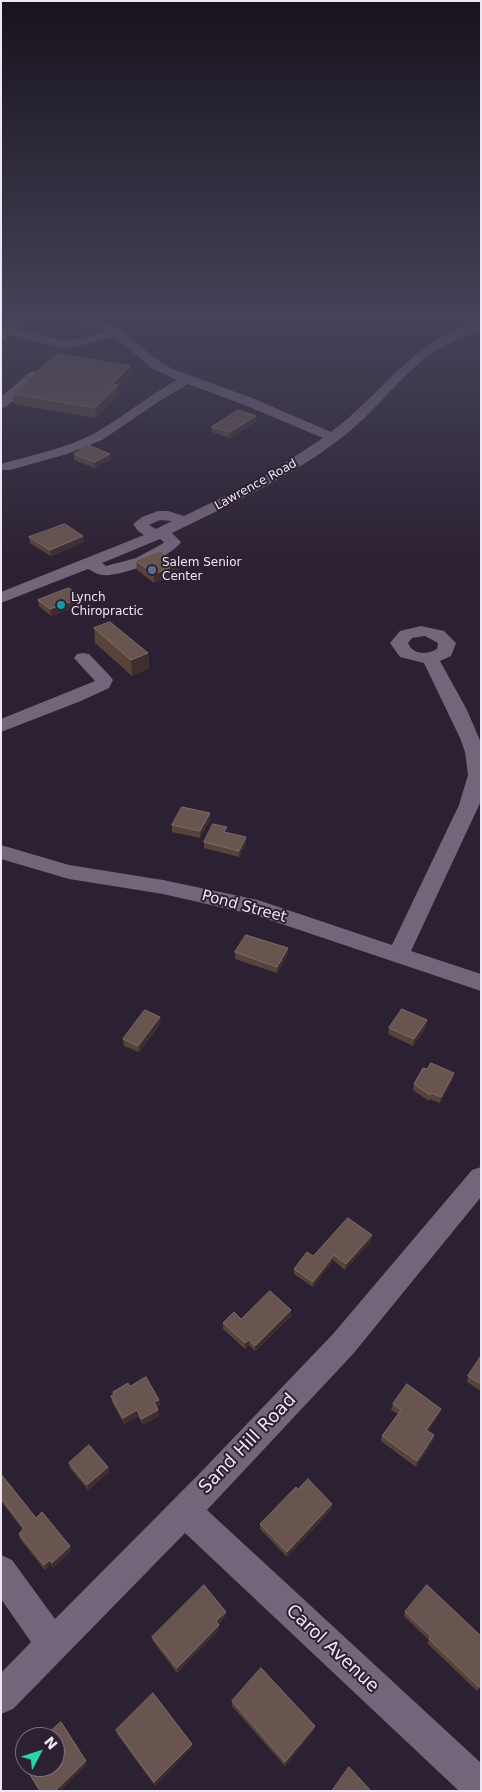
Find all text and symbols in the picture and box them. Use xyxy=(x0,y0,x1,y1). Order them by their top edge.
street label: Lawrence Road xyxy=(213,457,299,513)
place label: Salem Senior Center xyxy=(162,556,241,584)
marker: Salem Senior Center xyxy=(146,564,158,576)
place label: Lynch Chiropractic xyxy=(71,591,143,619)
marker: Lynch Chiropractic xyxy=(55,599,67,611)
street label: Pond Street xyxy=(200,887,288,927)
street label: Sand Hill Road xyxy=(195,1390,301,1498)
street label: Carol Avenue xyxy=(281,1600,383,1698)
north arrow xyxy=(15,1727,65,1777)
text: N xyxy=(41,1733,61,1753)

